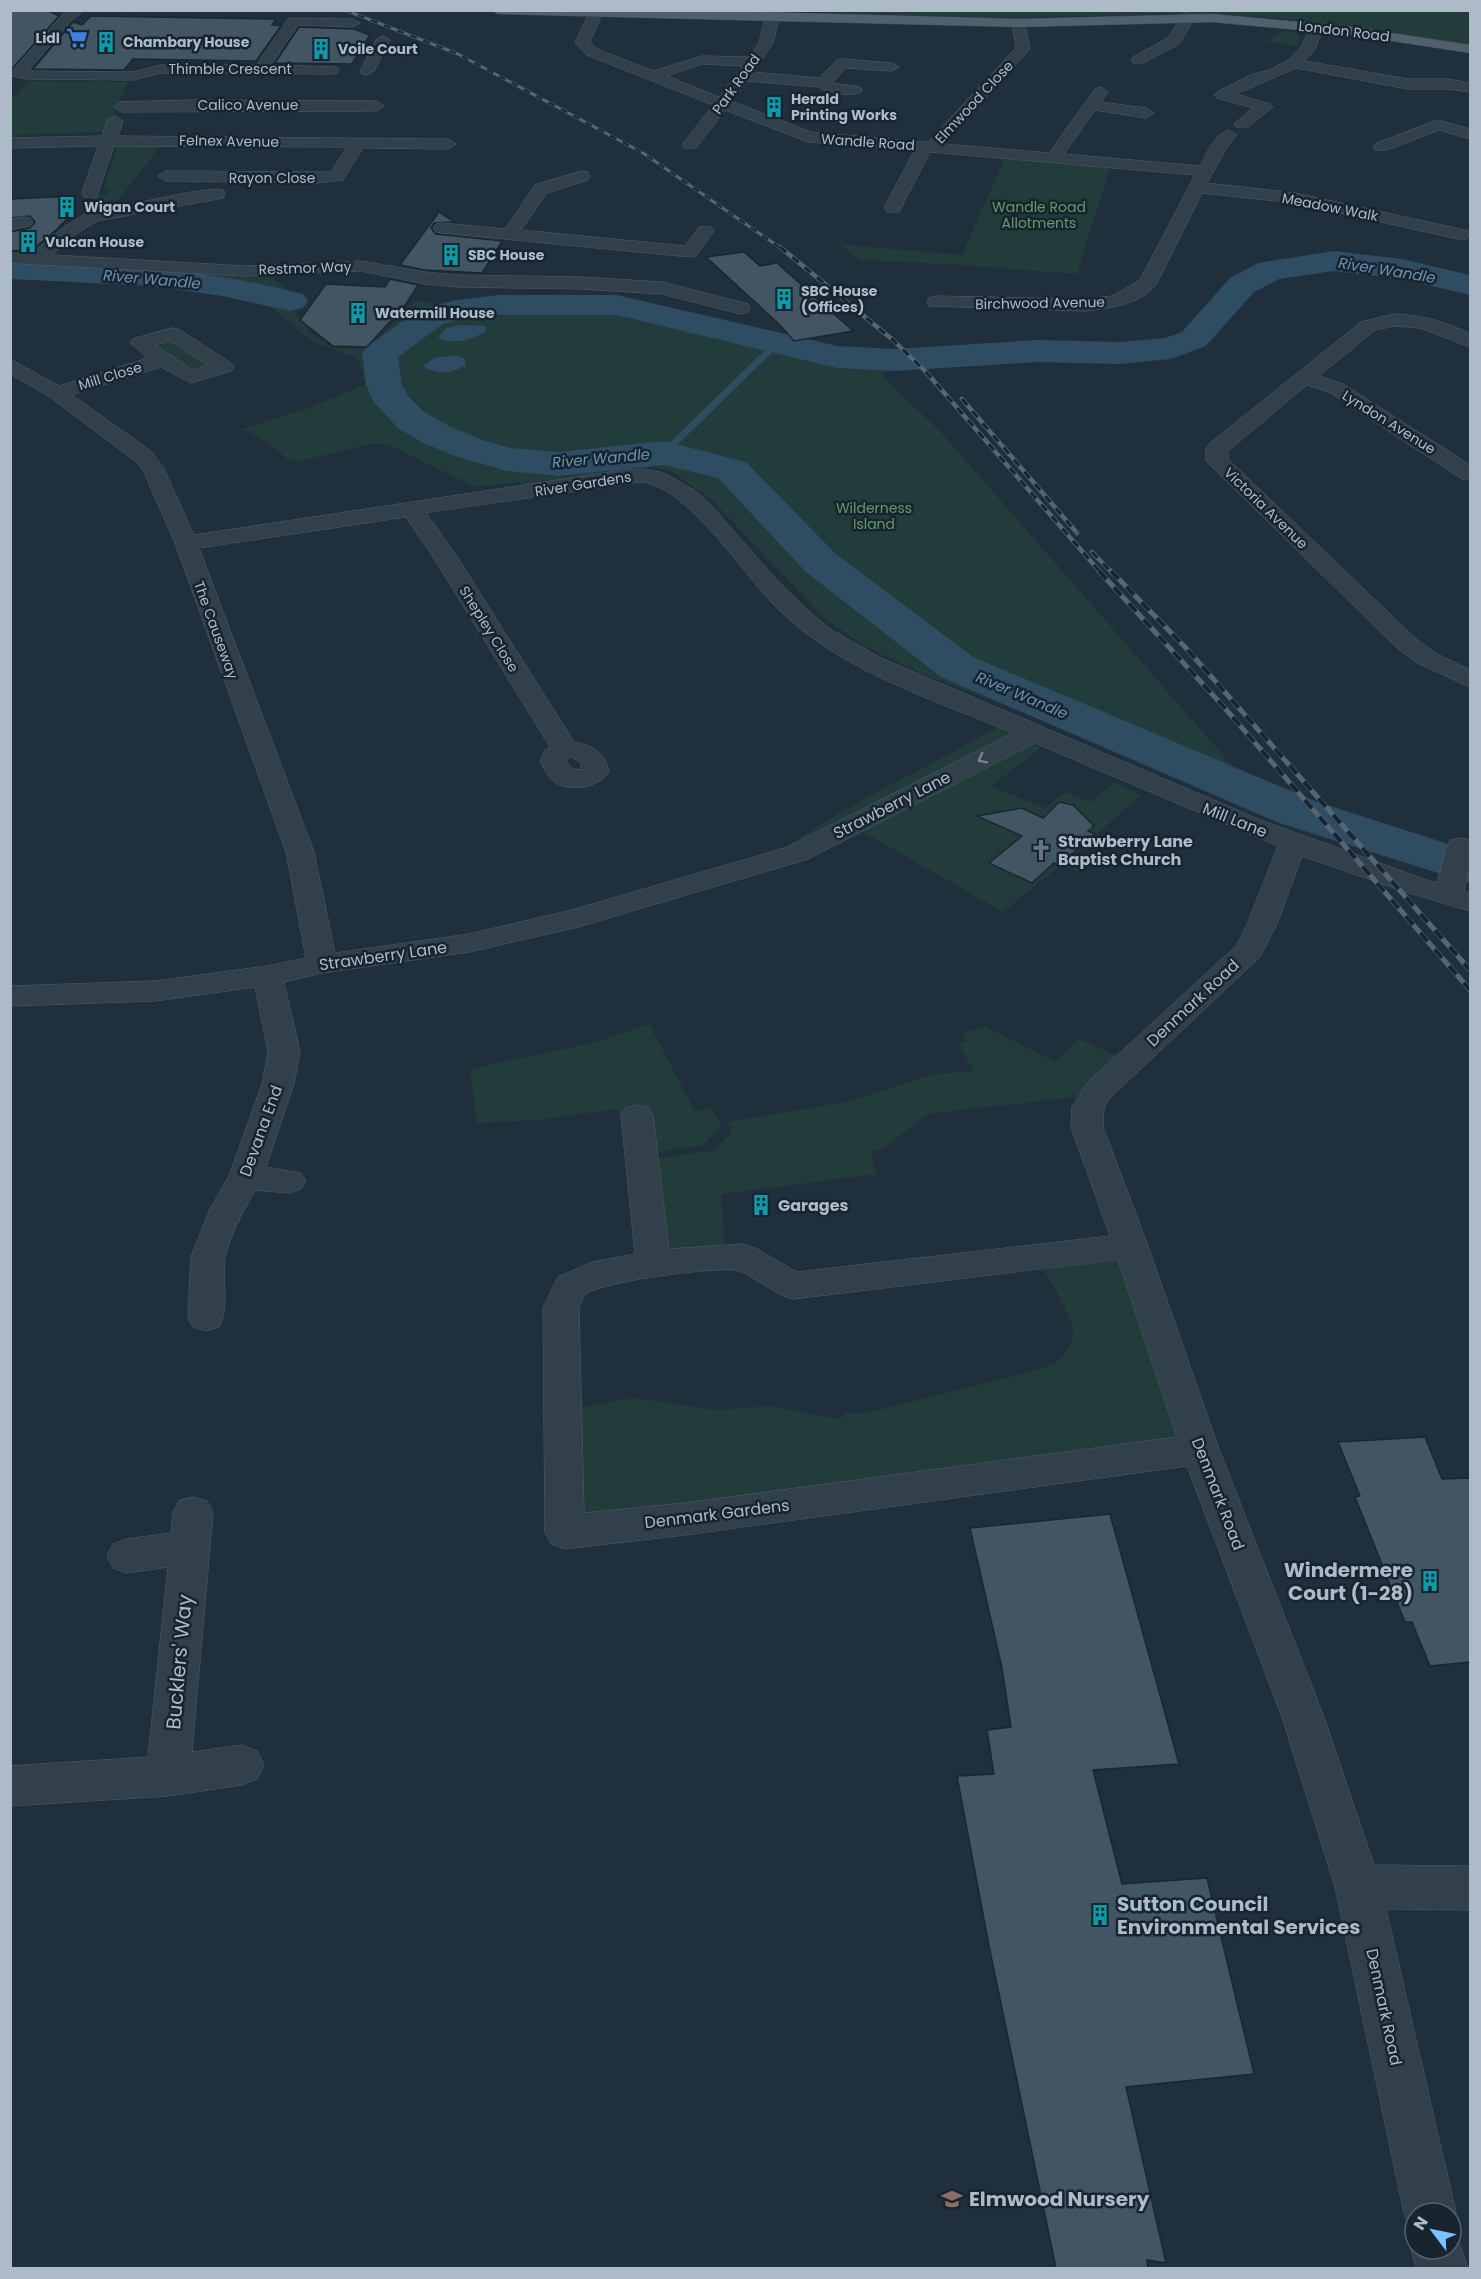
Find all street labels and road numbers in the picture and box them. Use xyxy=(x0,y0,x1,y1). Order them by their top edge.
street label: London Road xyxy=(1297,15,1391,47)
street label: Park Road xyxy=(707,50,765,118)
street label: Elmwood Close xyxy=(930,56,1018,148)
street label: Thimble Crescent xyxy=(169,59,291,79)
street label: Calico Avenue xyxy=(198,95,299,115)
street label: Wandle Road xyxy=(821,129,915,155)
street label: Felnex Avenue xyxy=(179,130,279,152)
street label: Rayon Close xyxy=(229,168,316,188)
street label: Meadow Walk xyxy=(1280,188,1381,226)
street label: Restmor Way xyxy=(258,256,352,280)
street label: Birchwood Avenue xyxy=(975,292,1105,314)
street label: Mill Close xyxy=(76,357,144,395)
street label: Lyndon Avenue xyxy=(1339,385,1440,459)
street label: Victoria Avenue xyxy=(1220,463,1313,554)
street label: River Gardens xyxy=(533,467,633,501)
street label: The Causeway xyxy=(189,578,243,682)
street label: Shepley Close xyxy=(454,582,524,676)
street label: Strawberry Lane xyxy=(829,765,955,845)
street label: Mill Lane xyxy=(1199,797,1271,843)
street label: Strawberry Lane xyxy=(318,936,449,976)
street label: Denmark Road xyxy=(1142,954,1244,1052)
street label: Devana End xyxy=(234,1082,288,1180)
street label: Denmark Road xyxy=(1186,1434,1250,1554)
street label: Denmark Gardens xyxy=(643,1494,791,1534)
street label: Bucklers' Way xyxy=(159,1593,199,1731)
street label: Denmark Road xyxy=(1360,1946,1408,2068)

